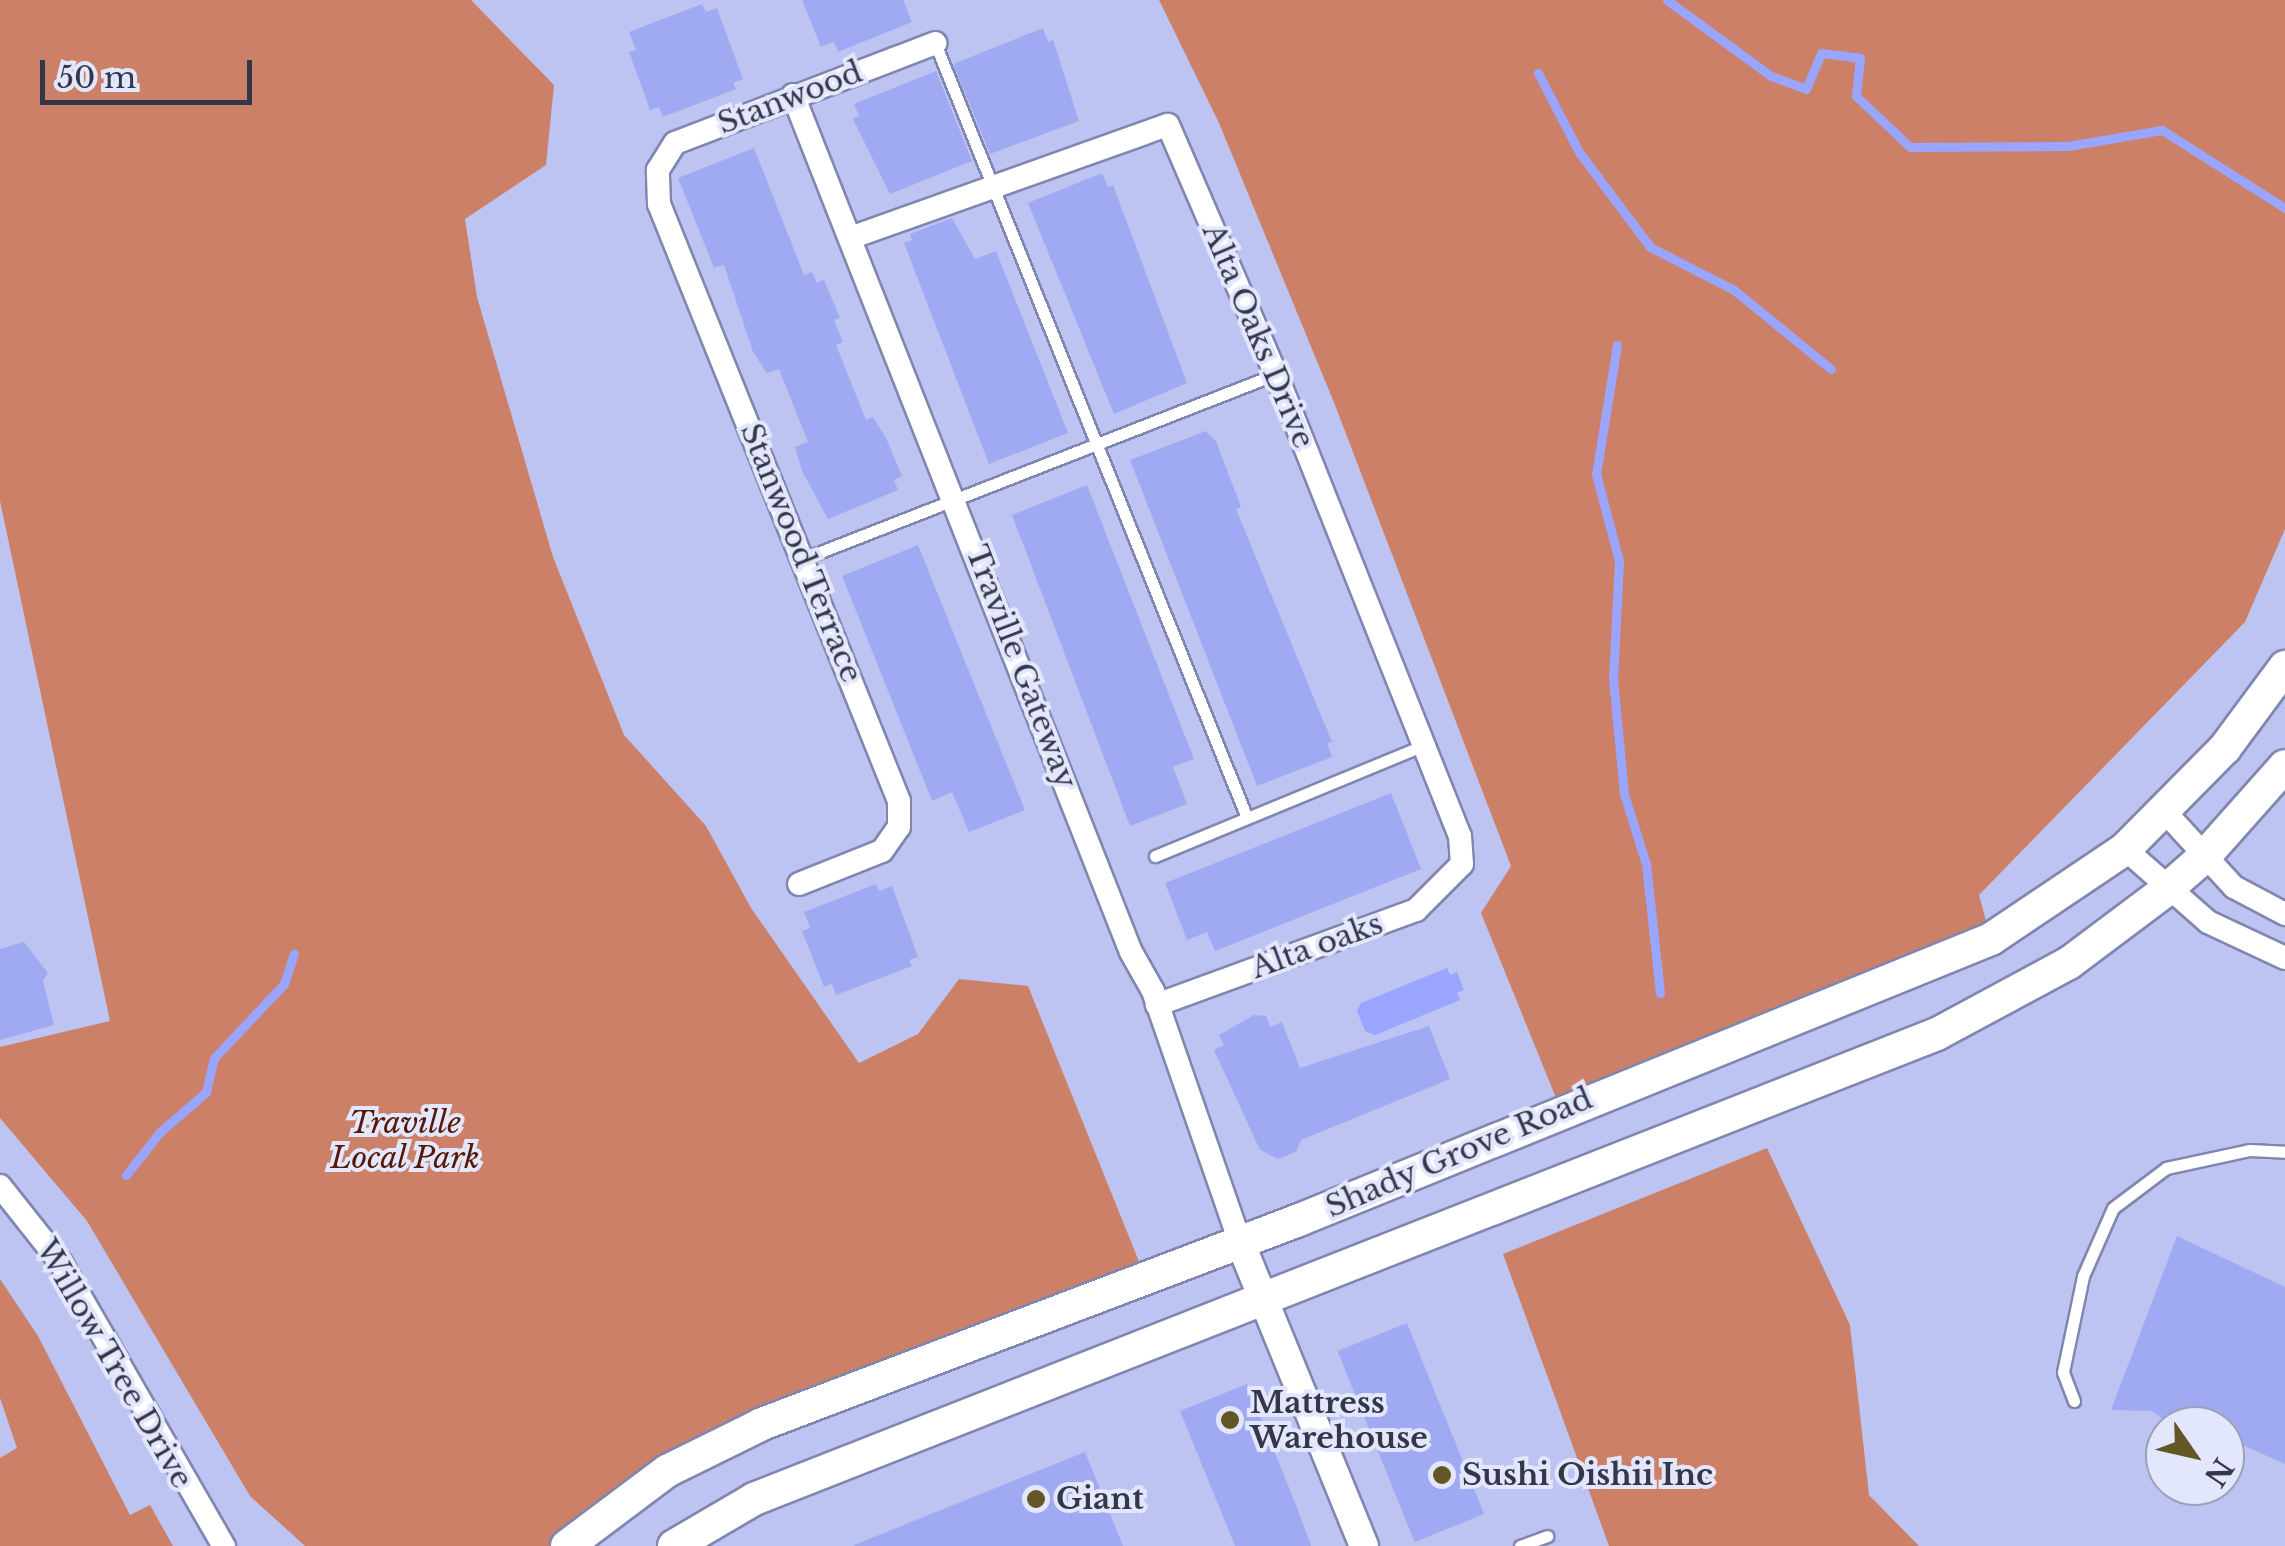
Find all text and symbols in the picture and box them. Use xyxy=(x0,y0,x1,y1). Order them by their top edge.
scale bar xyxy=(45,40,258,102)
street label: Stanwood xyxy=(713,54,867,142)
text: 50 m xyxy=(57,59,136,96)
street label: Alta Oaks Drive xyxy=(1194,218,1322,454)
street label: Stanwood Terrace xyxy=(732,418,870,688)
street label: Traville Gateway xyxy=(958,540,1084,794)
street label: Alta oaks xyxy=(1246,906,1388,986)
street label: Shady Grove Road xyxy=(1320,1080,1598,1226)
park label: Traville Local Park xyxy=(330,1105,480,1176)
street label: Willow Tree Drive xyxy=(28,1233,200,1495)
place label: Mattress Warehouse xyxy=(1250,1385,1428,1456)
north arrow xyxy=(2145,1406,2245,1506)
marker: Mattress Warehouse xyxy=(1219,1409,1241,1431)
text: N xyxy=(2197,1451,2241,1493)
place label: Sushi Oishii Inc xyxy=(1462,1457,1713,1493)
marker: Sushi Oishii Inc xyxy=(1431,1464,1453,1486)
place label: Giant xyxy=(1056,1481,1144,1517)
marker: Giant xyxy=(1025,1488,1047,1510)

